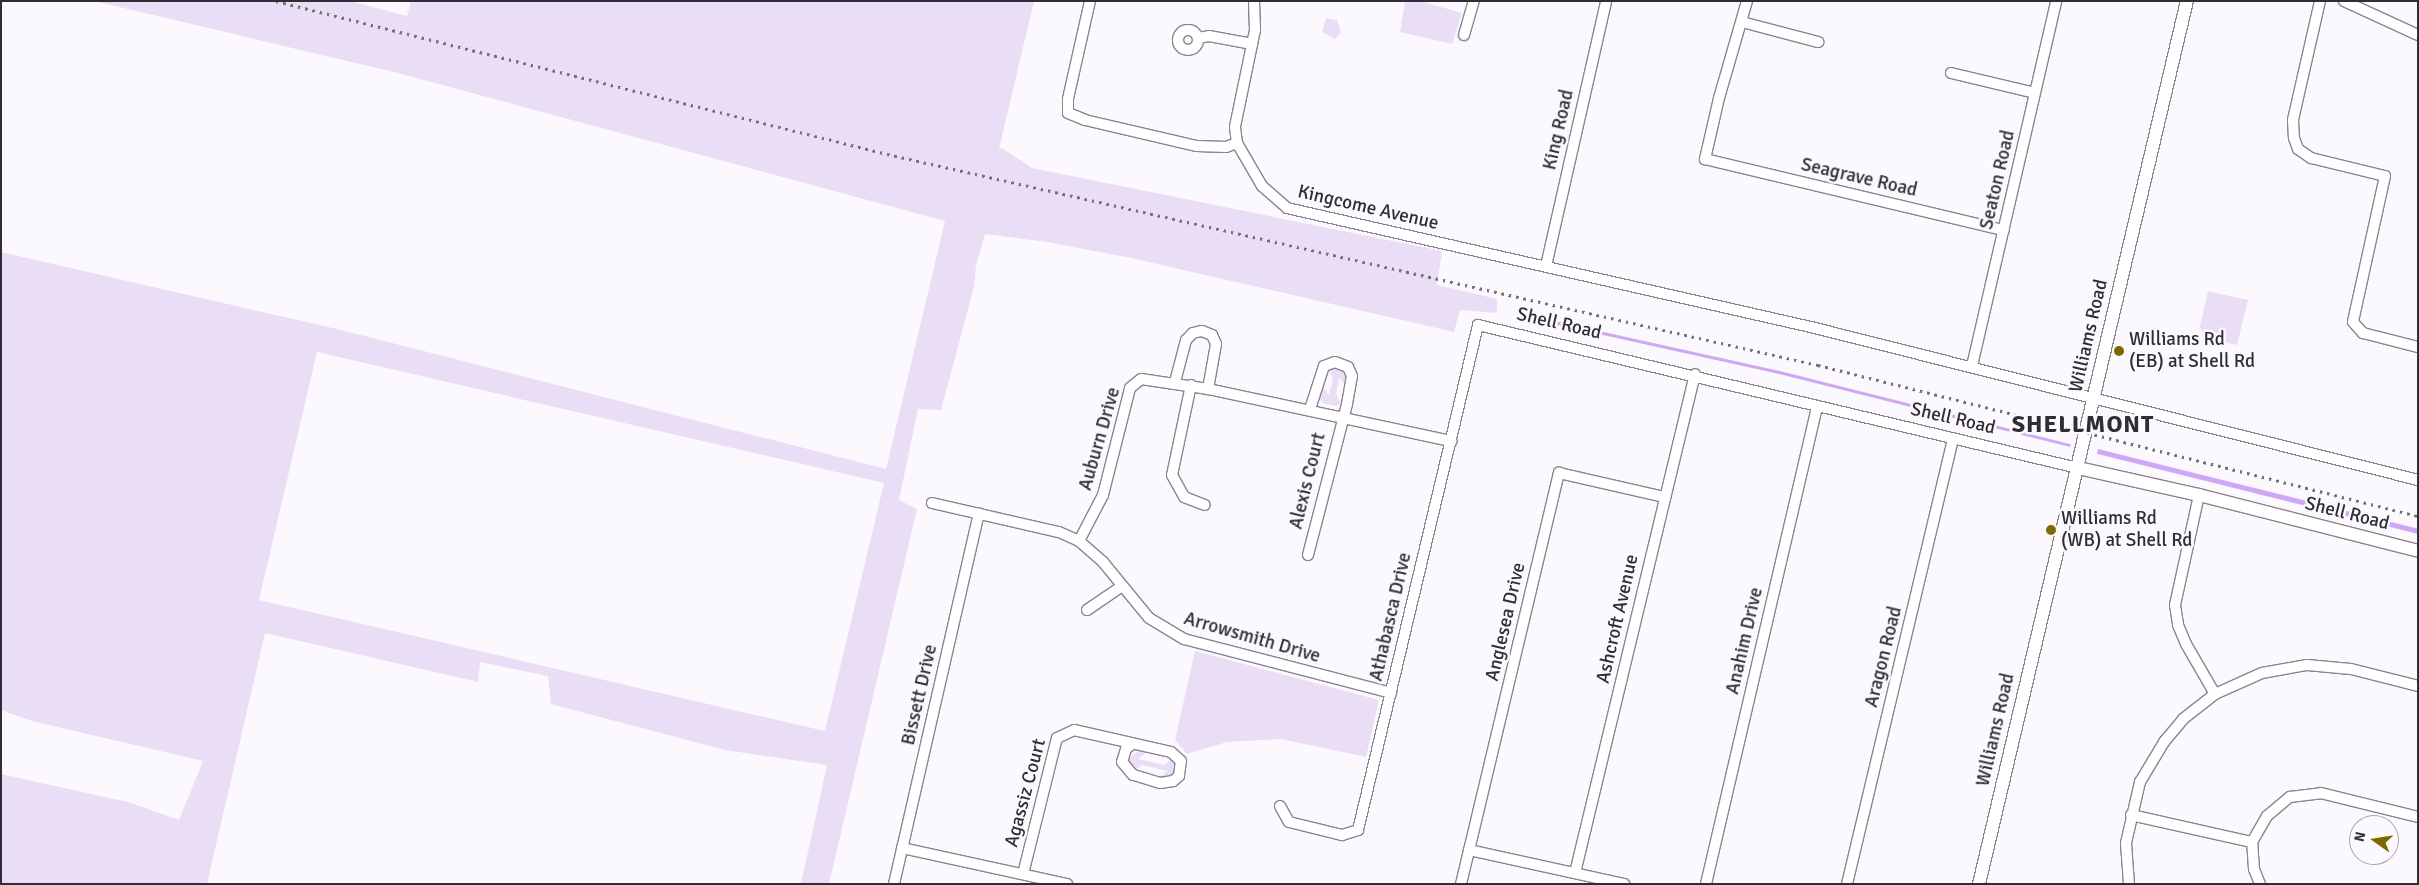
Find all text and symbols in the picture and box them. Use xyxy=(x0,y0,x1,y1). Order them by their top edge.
street label: King Road xyxy=(1539,88,1579,172)
street label: Seaton Road xyxy=(1976,128,2020,232)
street label: Seagrave Road xyxy=(1799,154,1919,202)
street label: Kingcome Avenue xyxy=(1295,181,1441,235)
street label: Williams Road xyxy=(2065,277,2113,395)
street label: Shell Road xyxy=(1514,303,1604,345)
place label: Williams Rd (EB) at Shell Rd xyxy=(2129,329,2255,373)
marker: Williams Rd (EB) at Shell Rd xyxy=(2113,345,2125,357)
street label: Auburn Drive xyxy=(1074,385,1126,493)
street label: Shell Road xyxy=(1908,398,1998,440)
district label: SHELLMONT xyxy=(2011,411,2155,439)
street label: Alexis Court xyxy=(1285,430,1331,532)
street label: Shell Road xyxy=(2302,493,2392,535)
place label: Williams Rd (WB) at Shell Rd xyxy=(2061,508,2192,552)
marker: Williams Rd (WB) at Shell Rd xyxy=(2045,524,2057,536)
street label: Athabasca Drive xyxy=(1365,551,1417,683)
street label: Ashcroft Avenue xyxy=(1592,552,1644,686)
street label: Anglesea Drive xyxy=(1481,560,1531,684)
street label: Anahim Drive xyxy=(1722,585,1768,697)
street label: Aragon Road xyxy=(1860,604,1908,710)
street label: Arrowsmith Drive xyxy=(1181,608,1323,668)
street label: Bissett Drive xyxy=(897,642,943,748)
street label: Williams Road xyxy=(1972,671,2020,789)
street label: Agassiz Court xyxy=(1001,736,1051,850)
north arrow xyxy=(2349,815,2399,865)
text: N xyxy=(2350,830,2369,843)

